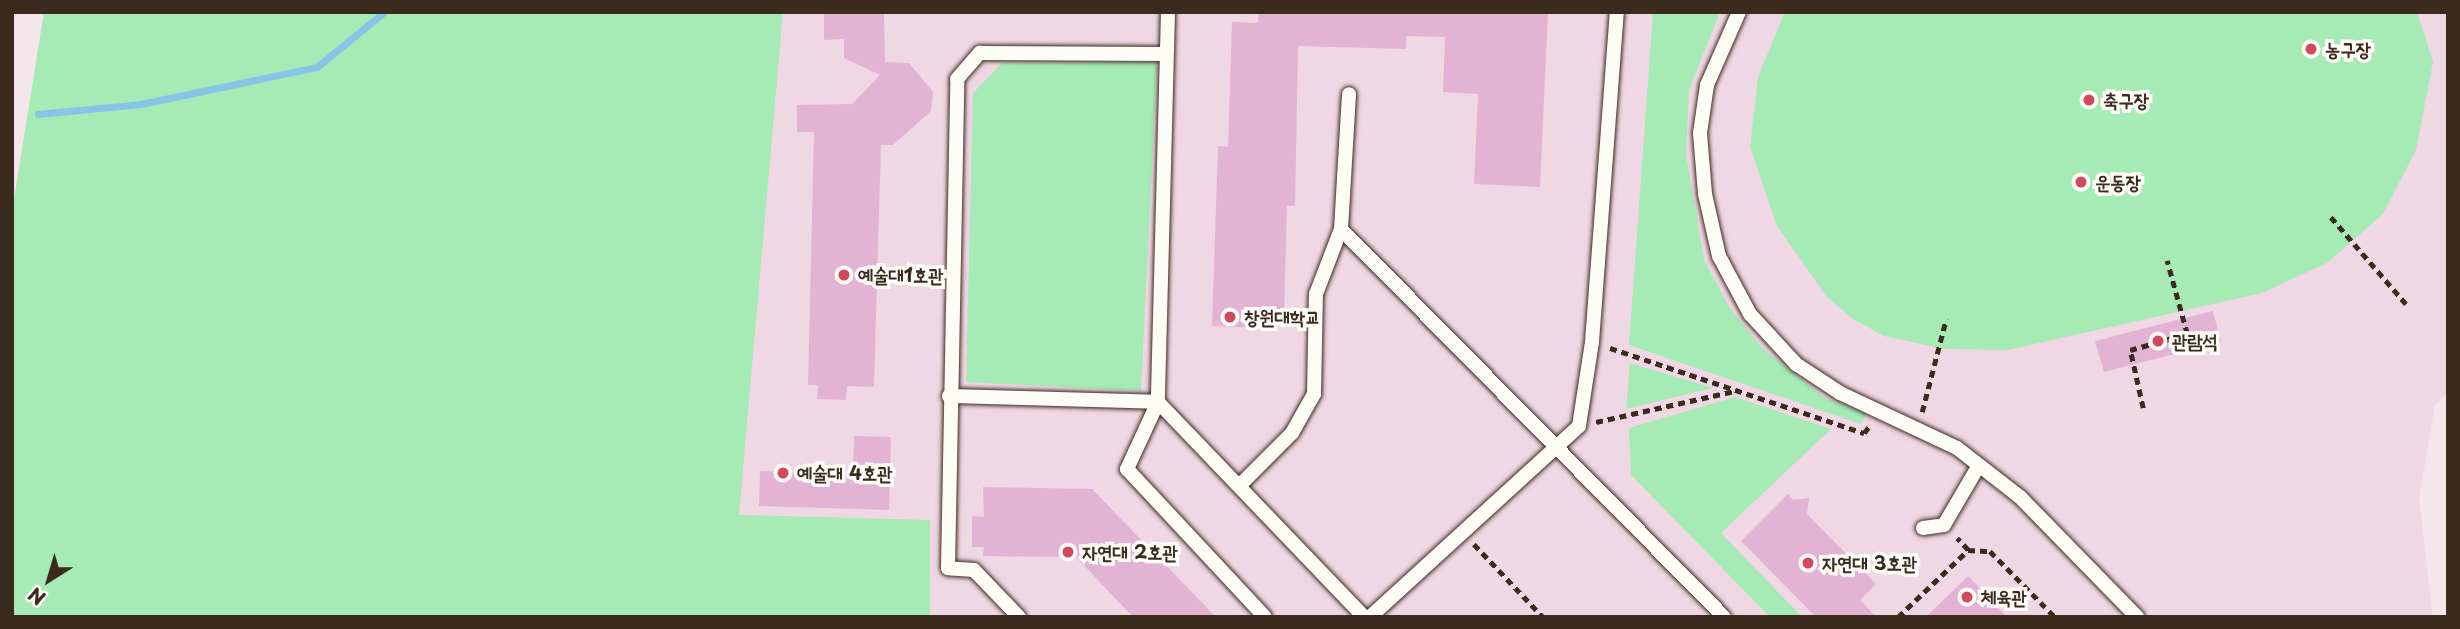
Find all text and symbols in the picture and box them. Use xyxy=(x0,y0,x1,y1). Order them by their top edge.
place label: 농구장 xyxy=(2325,38,2371,60)
marker: 농구장 xyxy=(2303,41,2319,57)
place label: 축구장 xyxy=(2103,89,2149,111)
marker: 축구장 xyxy=(2081,92,2097,108)
place label: 운동장 xyxy=(2095,171,2141,193)
marker: 운동장 xyxy=(2073,174,2089,190)
place label: 예술대1호관 xyxy=(858,264,944,286)
marker: 예술대1호관 xyxy=(836,267,852,283)
place label: 창원대학교 xyxy=(1244,306,1320,328)
marker: 창원대학교 xyxy=(1222,309,1238,325)
place label: 관람석 xyxy=(2172,330,2218,352)
marker: 관람석 xyxy=(2150,333,2166,349)
place label: 예술대 4호관 xyxy=(797,462,892,484)
marker: 예술대 4호관 xyxy=(775,465,791,481)
place label: 자연대 2호관 xyxy=(1082,541,1178,563)
marker: 자연대 2호관 xyxy=(1060,544,1076,560)
north arrow xyxy=(14,545,84,615)
place label: 자연대 3호관 xyxy=(1822,552,1917,574)
marker: 자연대 3호관 xyxy=(1800,555,1816,571)
text: N xyxy=(22,581,51,612)
place label: 체육관 xyxy=(1981,586,2027,608)
marker: 체육관 xyxy=(1959,589,1975,605)

